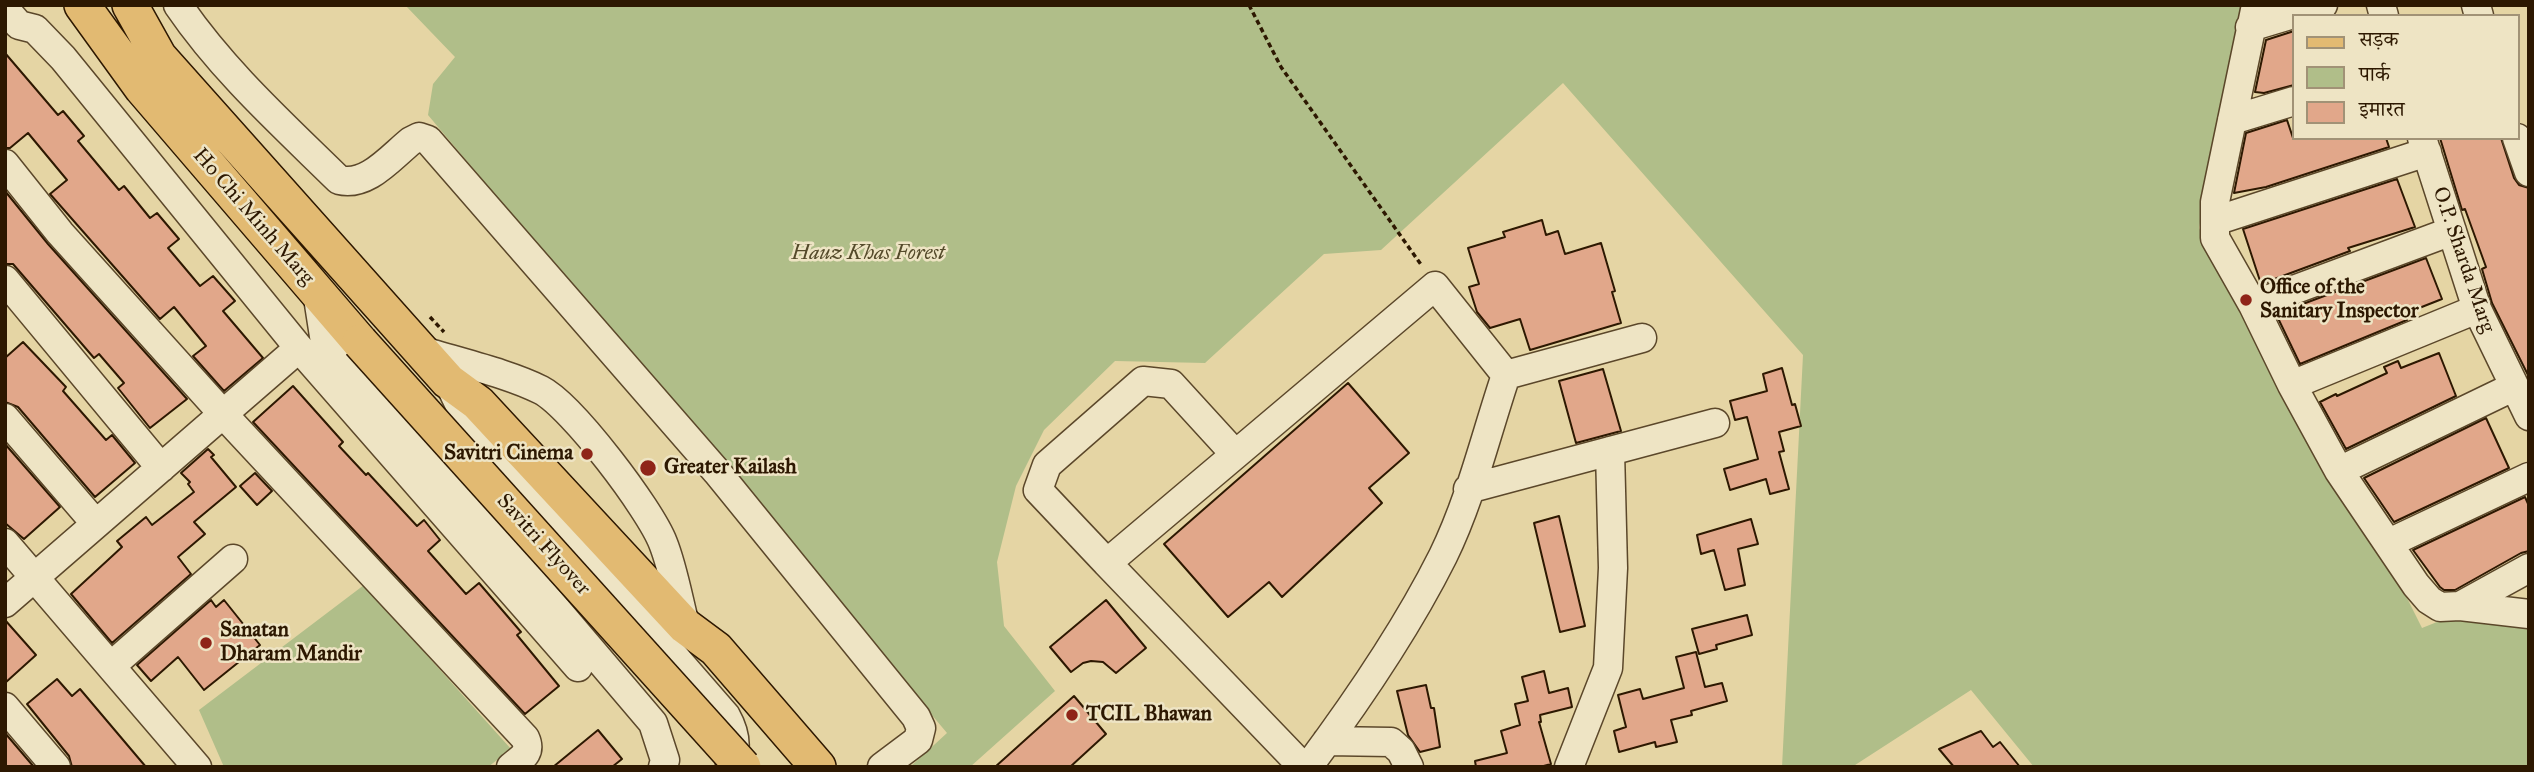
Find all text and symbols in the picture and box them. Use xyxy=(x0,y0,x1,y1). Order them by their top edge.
legend xyxy=(2292,14,2520,140)
text: सड़क xyxy=(2359,26,2398,52)
text: पार्क xyxy=(2359,61,2390,87)
text: इमारत xyxy=(2359,96,2405,122)
street label: Ho Chi Minh Marg xyxy=(187,144,319,290)
street label: O.P. Sharda Marg xyxy=(2426,184,2500,336)
park label: Hauz Khas Forest xyxy=(791,241,945,267)
place label: Office of the Sanitary Inspector xyxy=(2260,275,2419,325)
marker: Office of the Sanitary Inspector xyxy=(2238,292,2254,308)
place label: Savitri Cinema xyxy=(444,441,573,467)
marker: Savitri Cinema xyxy=(579,446,595,462)
place label: Greater Kailash xyxy=(664,455,797,481)
marker: Greater Kailash xyxy=(638,458,658,478)
street label: Savitri Flyover xyxy=(491,489,595,601)
place label: Sanatan Dharam Mandir xyxy=(220,618,362,668)
marker: Sanatan Dharam Mandir xyxy=(198,635,214,651)
place label: TCIL Bhawan xyxy=(1086,702,1212,728)
marker: TCIL Bhawan xyxy=(1064,707,1080,723)

